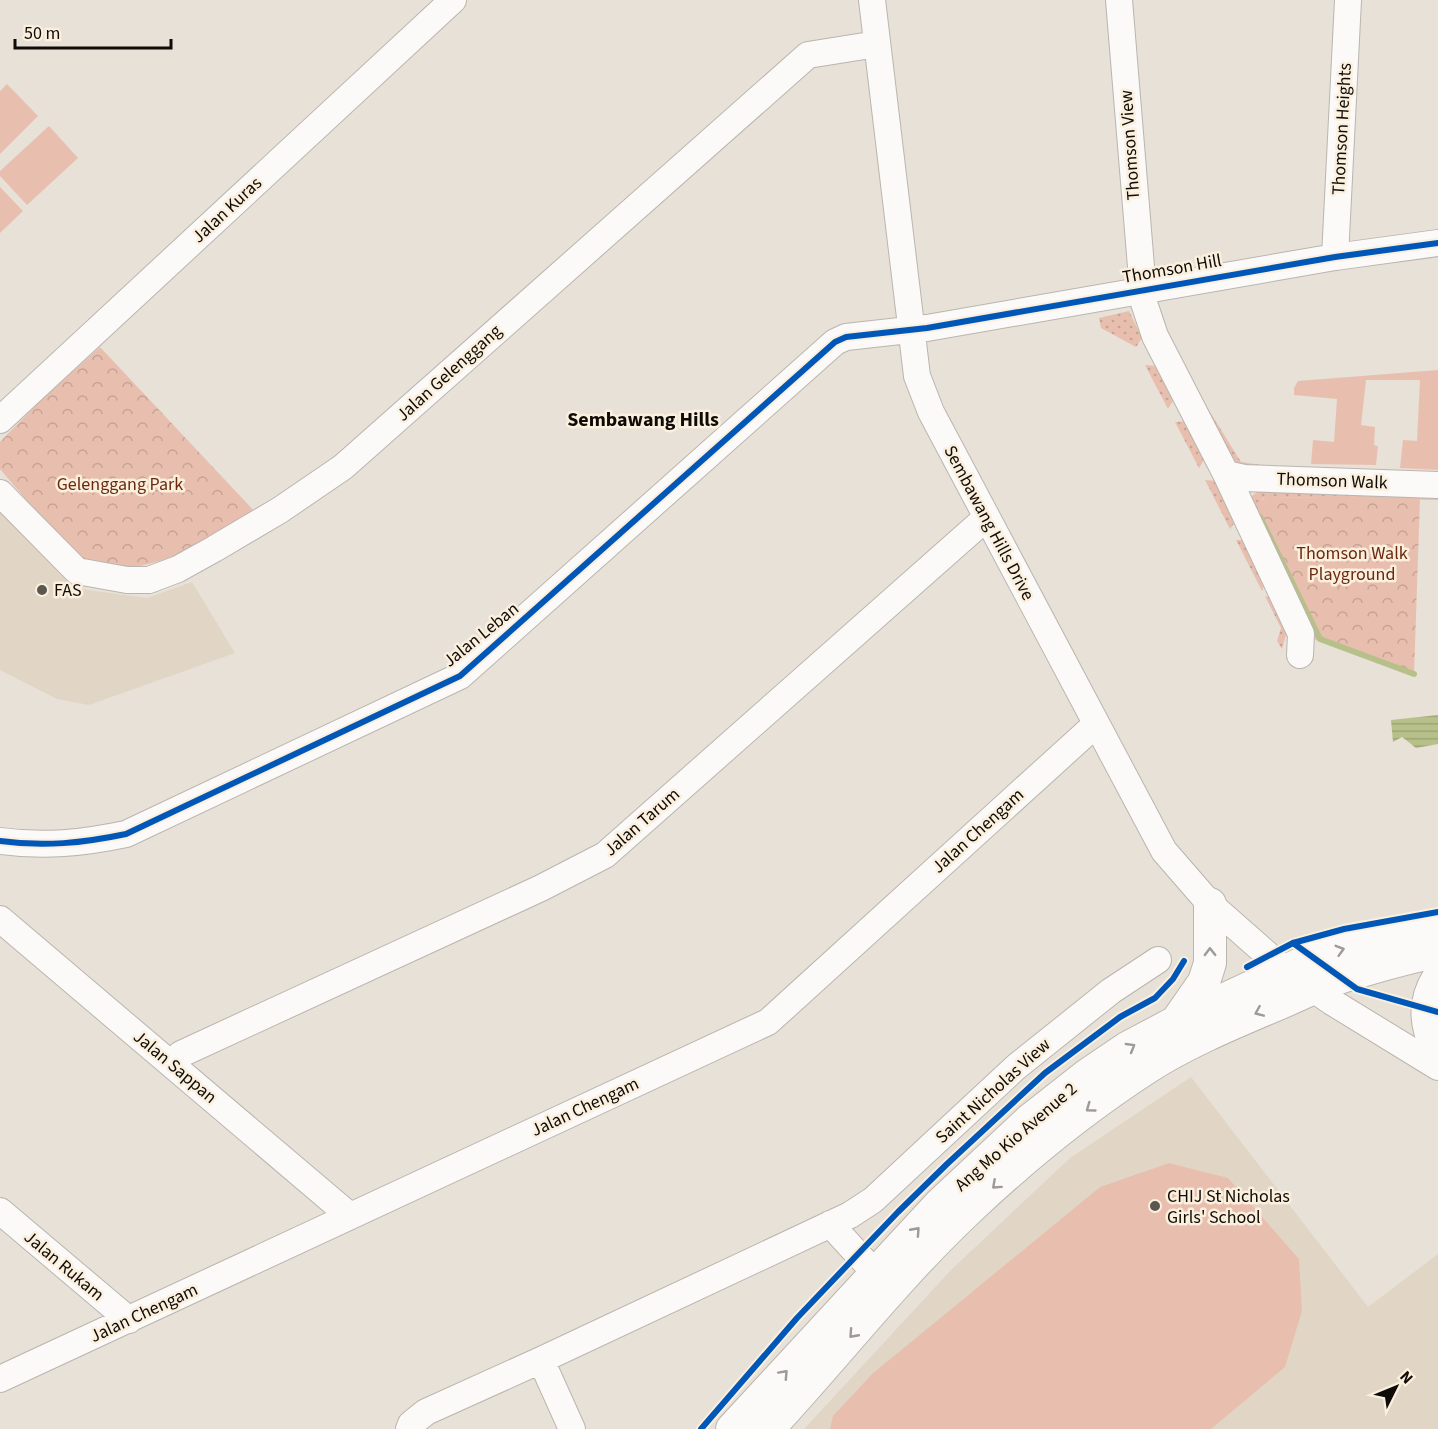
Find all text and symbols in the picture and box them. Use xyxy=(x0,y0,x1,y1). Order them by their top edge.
scale bar xyxy=(15,12,171,50)
text: 50 m xyxy=(24,21,60,46)
street label: Thomson Heights xyxy=(1326,62,1358,196)
street label: Thomson View xyxy=(1114,89,1146,201)
street label: Jalan Kuras xyxy=(187,171,267,249)
street label: Thomson Hill xyxy=(1120,248,1224,290)
street label: Jalan Gelenggang xyxy=(391,319,507,427)
district label: Sembawang Hills xyxy=(567,406,719,434)
street label: Sembawang Hills Drive xyxy=(938,441,1040,605)
street label: Thomson Walk xyxy=(1276,467,1388,495)
park label: Gelenggang Park xyxy=(57,472,183,497)
park label: Thomson Walk Playground xyxy=(1296,541,1408,587)
place label: FAS xyxy=(54,578,82,603)
marker: FAS xyxy=(35,583,49,597)
street label: Jalan Leban xyxy=(438,597,524,673)
street label: Jalan Tarum xyxy=(599,782,685,862)
street label: Jalan Chengam xyxy=(926,783,1030,879)
one-way arrow xyxy=(1334,945,1345,957)
one-way arrow xyxy=(1204,947,1216,956)
one-way arrow xyxy=(1254,1005,1265,1017)
street label: Jalan Sappan xyxy=(128,1025,222,1109)
street label: Saint Nicholas View xyxy=(930,1033,1056,1149)
one-way arrow xyxy=(1124,1042,1135,1054)
street label: Jalan Chengam xyxy=(527,1071,643,1143)
street label: Ang Mo Kio Avenue 2 xyxy=(949,1077,1083,1197)
one-way arrow xyxy=(1085,1101,1096,1112)
one-way arrow xyxy=(993,1178,1003,1189)
place label: CHIJ St Nicholas Girls' School xyxy=(1167,1184,1290,1230)
marker: CHIJ St Nicholas Girls' School xyxy=(1148,1199,1162,1213)
street label: Jalan Rukam xyxy=(19,1225,109,1307)
one-way arrow xyxy=(909,1227,920,1238)
street label: Jalan Chengam xyxy=(86,1277,202,1349)
one-way arrow xyxy=(849,1327,860,1338)
north arrow xyxy=(1366,1357,1426,1417)
text: N xyxy=(1395,1366,1418,1389)
one-way arrow xyxy=(776,1371,787,1382)

